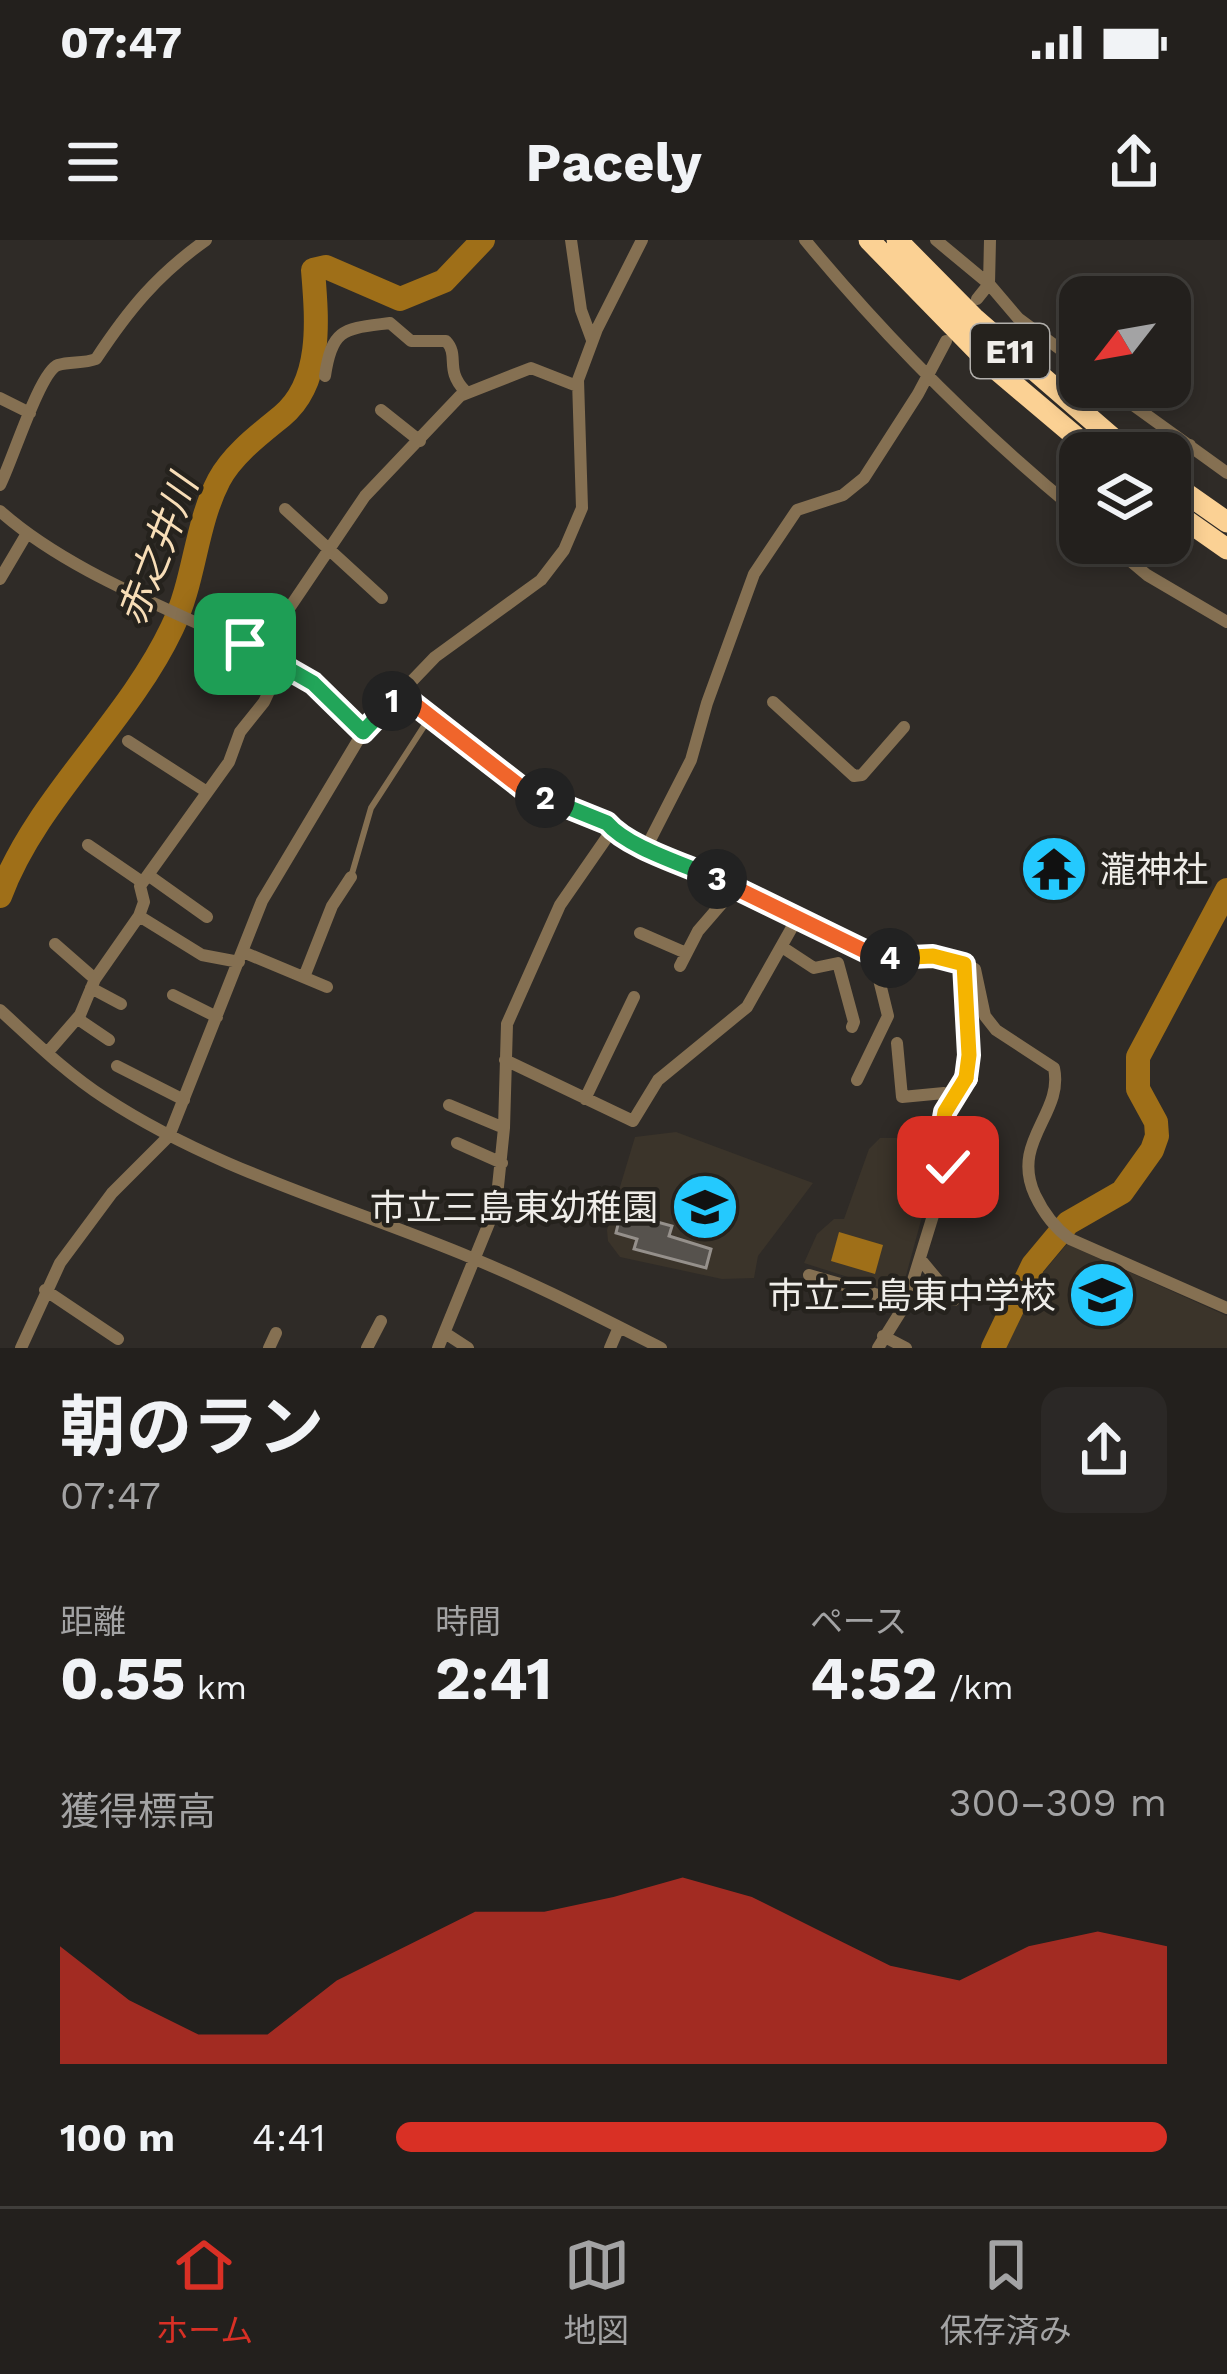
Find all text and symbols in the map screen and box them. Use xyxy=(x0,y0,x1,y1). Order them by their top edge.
text: 07:47 xyxy=(60,16,182,69)
icon: menu xyxy=(60,129,126,195)
icon: share xyxy=(1101,129,1167,195)
text: Pacely xyxy=(525,131,702,194)
north arrow xyxy=(1059,276,1191,408)
map controls xyxy=(1059,276,1191,564)
road number: E11 xyxy=(971,324,1049,378)
button: layers xyxy=(1059,432,1191,564)
water label: 赤之井川 xyxy=(109,466,208,631)
pin xyxy=(194,593,296,695)
icon: arrive xyxy=(212,611,278,677)
pin: 1 xyxy=(362,671,422,731)
text: 1 xyxy=(385,681,399,720)
pin: 2 xyxy=(515,768,575,828)
text: 2 xyxy=(535,778,555,817)
temple icon: 瀧神社 xyxy=(1019,834,1089,904)
pin: 3 xyxy=(687,849,747,909)
place label: 瀧神社 xyxy=(1100,849,1208,891)
text: 3 xyxy=(707,859,727,898)
pin: 4 xyxy=(860,928,920,988)
text: 4 xyxy=(879,938,901,977)
pin xyxy=(897,1116,999,1218)
icon: check xyxy=(915,1134,981,1200)
school or university icon: 市立三島東幼稚園 xyxy=(670,1172,740,1242)
place label: 市立三島東幼稚園 xyxy=(370,1187,658,1229)
school or university icon: 市立三島東中学校 xyxy=(1067,1260,1137,1330)
place label: 市立三島東中学校 xyxy=(768,1275,1056,1317)
button: share xyxy=(1041,1387,1167,1513)
text: 朝のラン xyxy=(60,1389,324,1466)
text: 07:47 xyxy=(60,1473,161,1518)
text: 距離 xyxy=(60,1602,126,1641)
text: 時間 xyxy=(435,1602,501,1641)
text: ペース xyxy=(810,1602,907,1641)
text: 0.55 xyxy=(60,1643,185,1714)
text: 2:41 xyxy=(435,1643,552,1714)
text: 4:52 xyxy=(810,1643,938,1714)
text: km xyxy=(185,1668,247,1707)
text: /km xyxy=(938,1668,1013,1707)
text: 300–309 m xyxy=(949,1780,1167,1825)
text: 獲得標高 xyxy=(60,1789,216,1834)
text: 100 m xyxy=(60,2115,175,2160)
text: 4:41 xyxy=(252,2115,326,2160)
tab: ホーム xyxy=(155,2232,253,2352)
tab: 地図 xyxy=(564,2232,630,2352)
tab: 保存済み xyxy=(940,2232,1072,2352)

